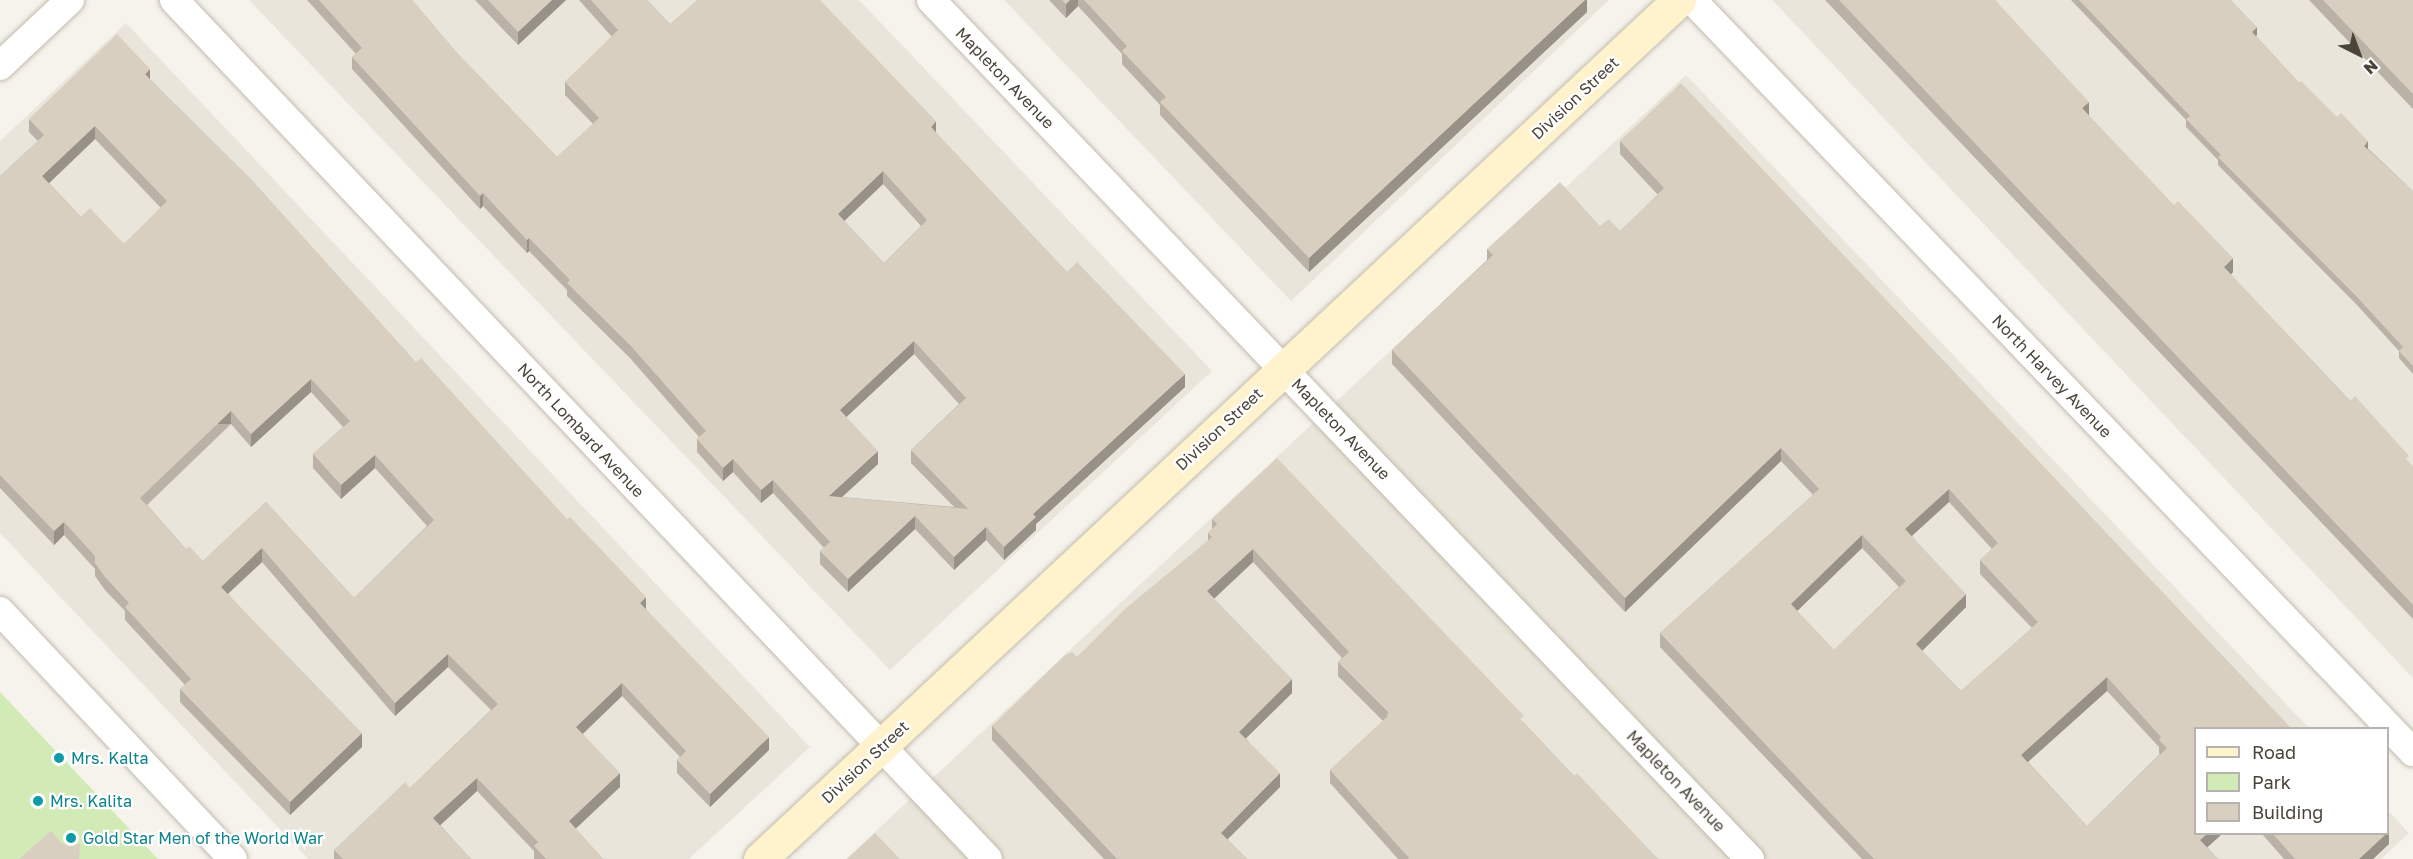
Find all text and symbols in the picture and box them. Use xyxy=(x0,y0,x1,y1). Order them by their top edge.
street label: Mapleton Avenue xyxy=(952,23,1058,133)
north arrow xyxy=(2329,24,2389,84)
street label: Division Street xyxy=(1527,53,1623,143)
text: N xyxy=(2360,56,2382,79)
street label: North Harvey Avenue xyxy=(1988,311,2116,441)
street label: North Lombard Avenue xyxy=(514,359,648,501)
street label: Mapleton Avenue xyxy=(1288,374,1394,484)
street label: Division Street xyxy=(1171,384,1267,474)
street label: Division Street xyxy=(817,717,913,807)
street label: Mapleton Avenue xyxy=(1623,726,1729,836)
legend xyxy=(2194,727,2389,835)
text: Road xyxy=(2252,741,2296,763)
place label: Mrs. Kalta xyxy=(71,748,148,768)
marker: Mrs. Kalta xyxy=(52,751,66,765)
text: Park xyxy=(2252,771,2291,793)
place label: Mrs. Kalita xyxy=(50,791,132,811)
marker: Mrs. Kalita xyxy=(31,794,45,808)
text: Building xyxy=(2252,801,2323,823)
place label: Gold Star Men of the World War xyxy=(83,828,323,848)
marker: Gold Star Men of the World War xyxy=(64,831,78,845)

